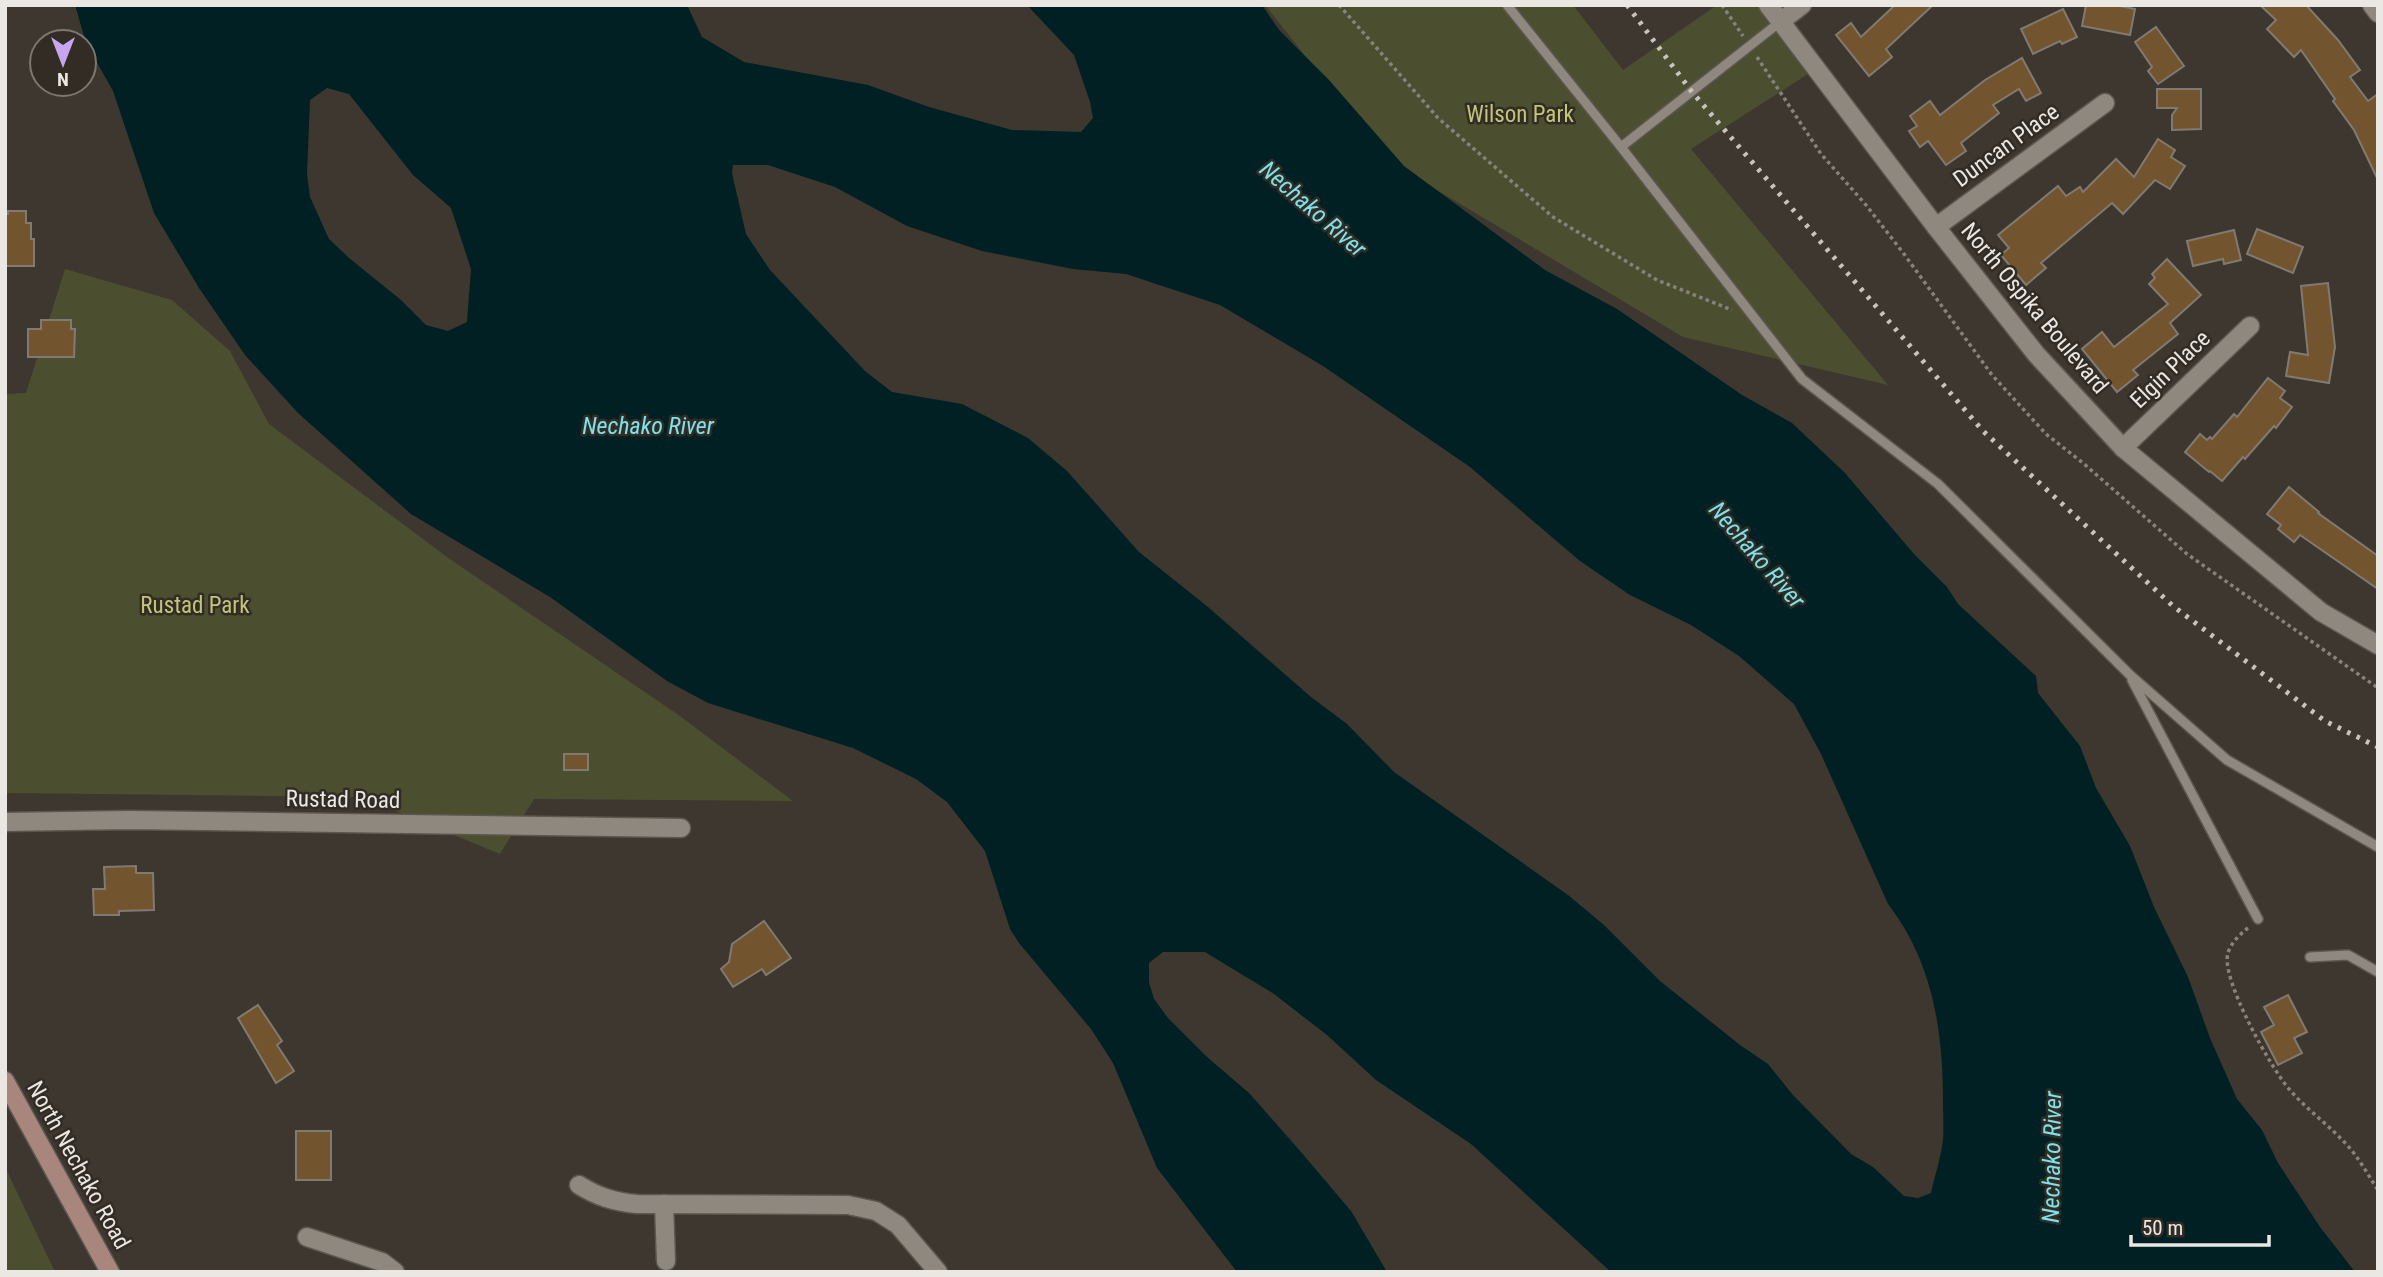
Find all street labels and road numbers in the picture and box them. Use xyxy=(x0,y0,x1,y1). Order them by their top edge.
street label: Duncan Place xyxy=(1948,98,2064,193)
street label: North Ospika Boulevard xyxy=(1955,218,2114,399)
street label: Elgin Place xyxy=(2125,325,2216,414)
street label: Rustad Road xyxy=(286,785,400,814)
street label: North Nechako Road xyxy=(21,1077,136,1254)

